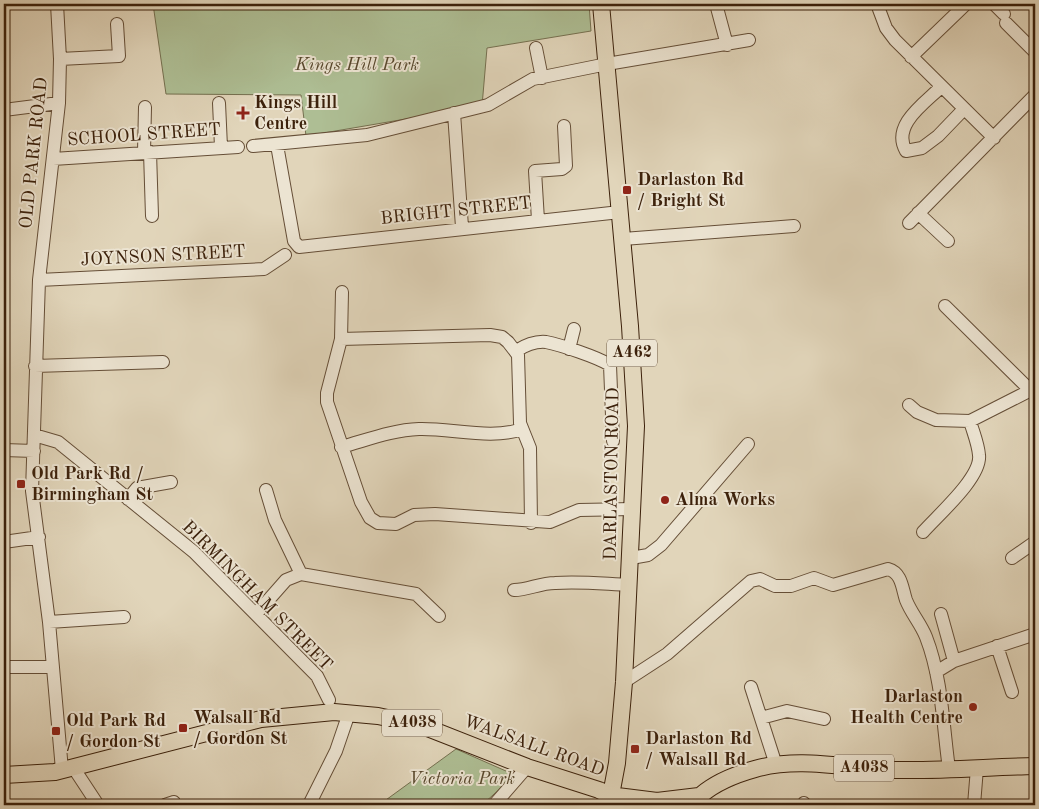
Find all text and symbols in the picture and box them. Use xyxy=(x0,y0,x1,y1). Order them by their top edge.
park label: Kings Hill Park xyxy=(294,56,419,74)
street label: OLD PARK ROAD xyxy=(17,76,51,230)
place label: Kings Hill Centre xyxy=(254,94,338,133)
marker: Kings Hill Centre xyxy=(236,106,250,120)
street label: SCHOOL STREET xyxy=(66,121,222,149)
place label: Darlaston Rd / Bright St xyxy=(637,171,744,210)
marker: Darlaston Rd / Bright St xyxy=(621,184,633,196)
street label: BRIGHT STREET xyxy=(379,194,533,228)
street label: JOYNSON STREET xyxy=(80,243,246,269)
road number: A462 xyxy=(607,339,657,366)
street label: DARLASTON ROAD xyxy=(601,387,623,561)
place label: Old Park Rd / Birmingham St xyxy=(31,465,153,504)
marker: Old Park Rd / Birmingham St xyxy=(15,478,27,490)
place label: Alma Works xyxy=(675,491,775,509)
marker: Alma Works xyxy=(659,494,671,506)
street label: BIRMINGHAM STREET xyxy=(178,517,336,675)
place label: Darlaston Health Centre xyxy=(850,688,963,727)
marker: Darlaston Health Centre xyxy=(967,701,979,713)
place label: Walsall Rd / Gordon St xyxy=(193,709,288,748)
road number: A4038 xyxy=(382,710,442,736)
place label: Old Park Rd / Gordon St xyxy=(66,712,166,751)
street label: WALSALL ROAD xyxy=(461,712,607,780)
marker: Walsall Rd / Gordon St xyxy=(177,722,189,734)
marker: Old Park Rd / Gordon St xyxy=(50,725,62,737)
place label: Darlaston Rd / Walsall Rd xyxy=(645,730,752,769)
marker: Darlaston Rd / Walsall Rd xyxy=(629,743,641,755)
road number: A4038 xyxy=(834,754,894,781)
park label: Victoria Park xyxy=(409,770,515,788)

